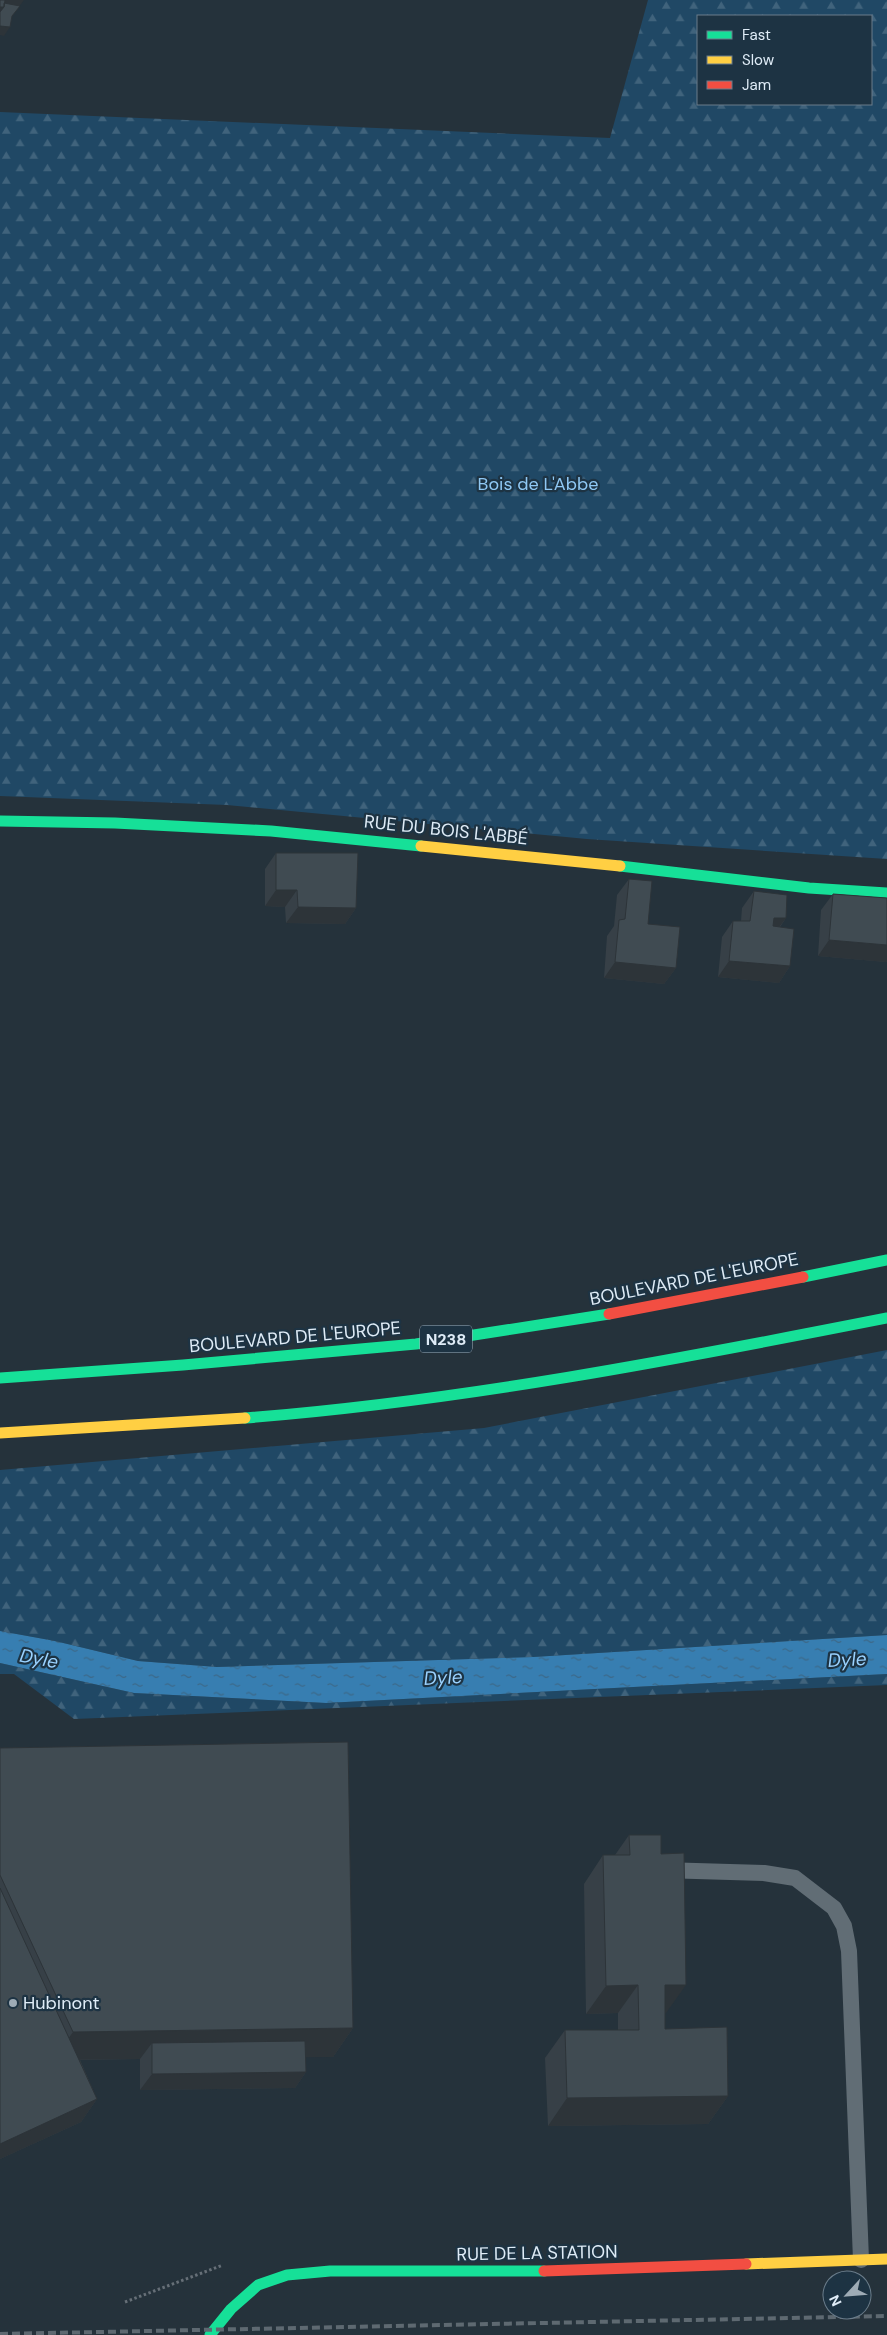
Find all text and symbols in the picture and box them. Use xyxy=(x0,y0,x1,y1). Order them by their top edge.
legend xyxy=(697,15,872,105)
text: Fast xyxy=(742,25,771,45)
text: Slow xyxy=(742,50,775,70)
text: Jam xyxy=(742,75,771,95)
park label: Bois de L'Abbe xyxy=(478,472,598,496)
street label: RUE DU BOIS L'ABBÉ xyxy=(363,809,529,851)
street label: BOULEVARD DE L'EUROPE xyxy=(588,1247,800,1311)
street label: BOULEVARD DE L'EUROPE xyxy=(188,1316,402,1358)
road number: N238 xyxy=(420,1326,472,1352)
water label: Dyle xyxy=(18,1643,60,1674)
water label: Dyle xyxy=(827,1646,867,1673)
water label: Dyle xyxy=(423,1664,463,1691)
place label: Hubinont xyxy=(23,1991,100,2015)
marker: Hubinont xyxy=(7,1997,19,2009)
street label: RUE DE LA STATION xyxy=(456,2240,618,2266)
north arrow xyxy=(822,2270,872,2320)
text: N xyxy=(825,2292,846,2309)

